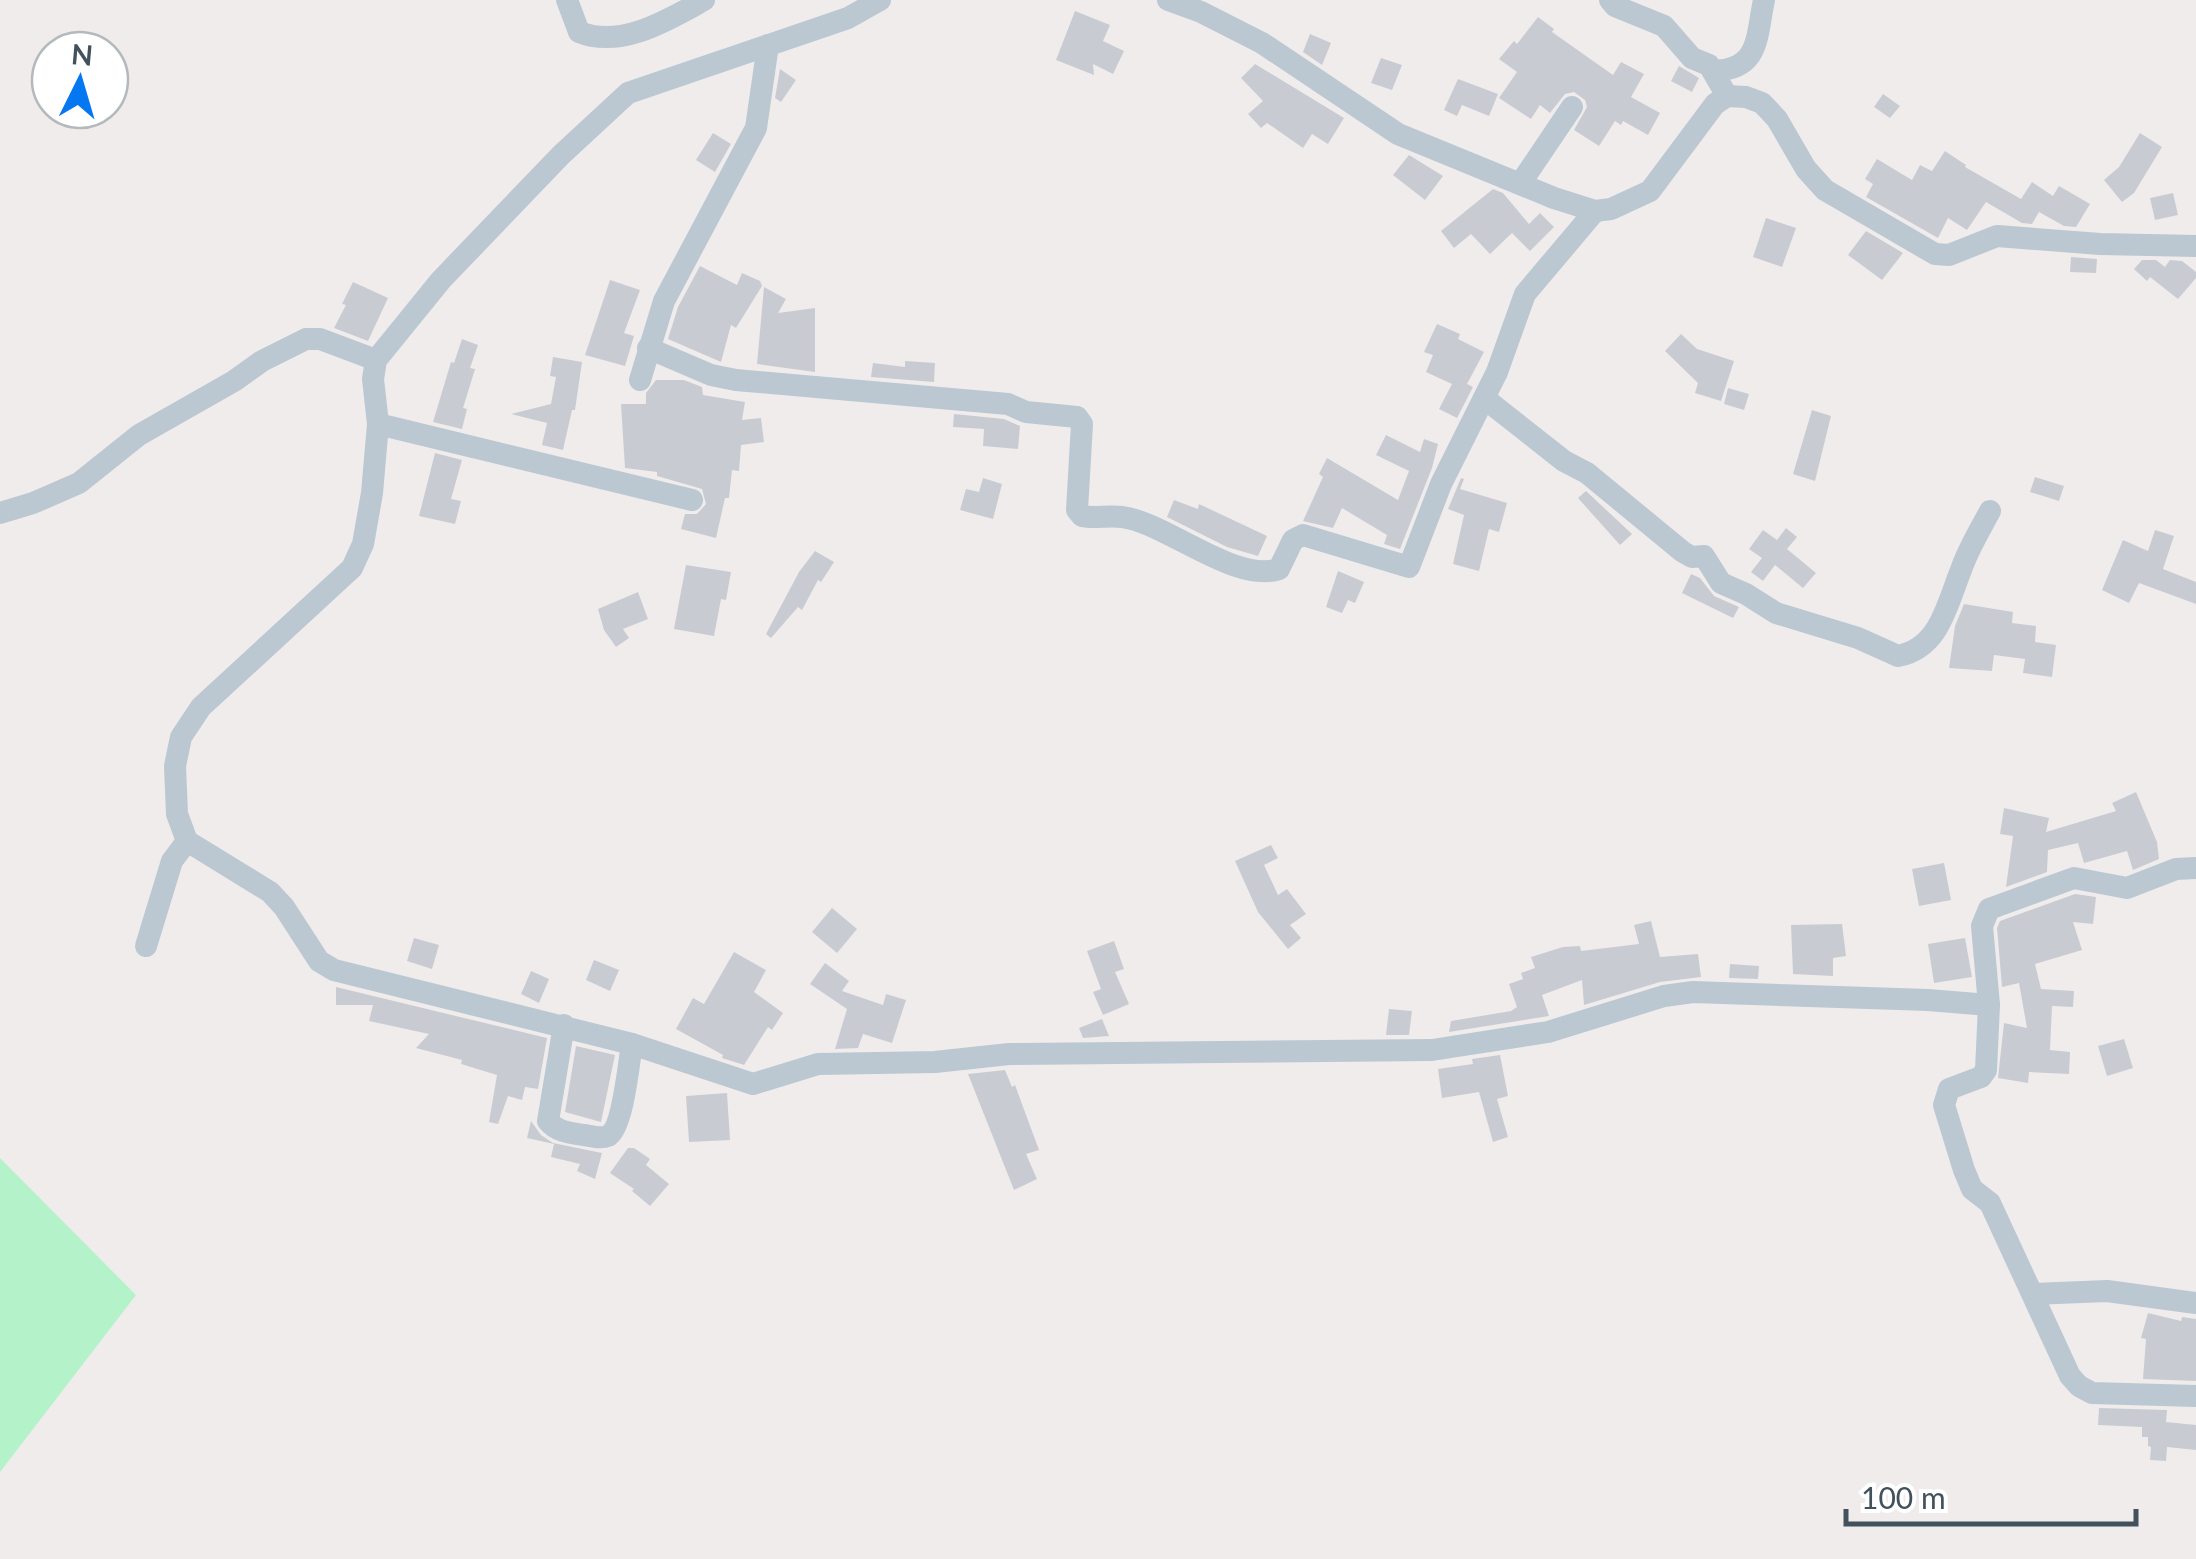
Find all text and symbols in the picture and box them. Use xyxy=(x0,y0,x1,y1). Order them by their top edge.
north arrow xyxy=(30,30,130,130)
text: N xyxy=(70,36,94,72)
scale bar xyxy=(1846,1464,2136,1526)
text: 100 m xyxy=(1861,1479,1946,1515)

